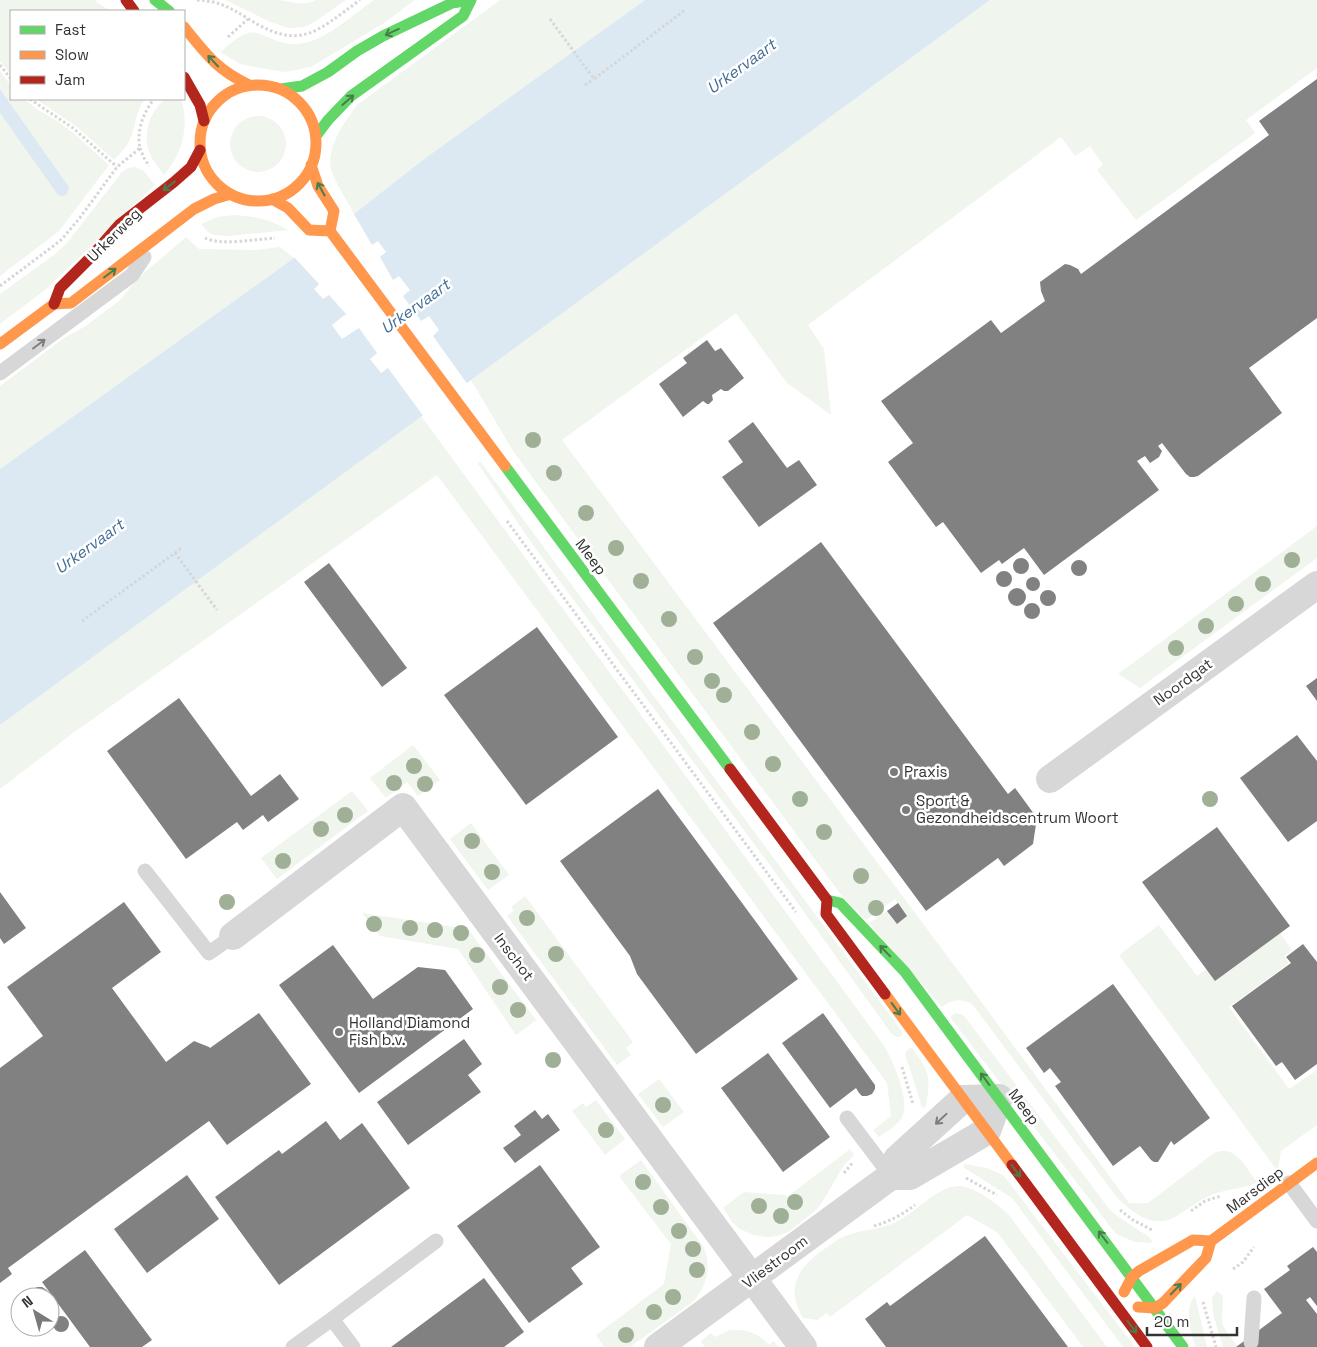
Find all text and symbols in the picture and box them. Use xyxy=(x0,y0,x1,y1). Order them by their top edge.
legend xyxy=(10,10,185,100)
text: Fast xyxy=(55,20,86,39)
one-way arrow xyxy=(385,27,400,37)
water label: Urkervaart xyxy=(703,33,781,99)
text: Slow xyxy=(55,45,89,64)
one-way arrow xyxy=(207,54,219,67)
text: Jam xyxy=(55,70,85,89)
one-way arrow xyxy=(341,94,354,105)
one-way arrow xyxy=(163,180,176,191)
one-way arrow xyxy=(316,181,326,196)
street label: Urkerweg xyxy=(83,204,144,265)
one-way arrow xyxy=(103,268,116,279)
water label: Urkervaart xyxy=(377,273,455,339)
one-way arrow xyxy=(32,338,45,349)
water label: Urkervaart xyxy=(51,513,129,579)
street label: Meep xyxy=(572,535,611,579)
street label: Noordgat xyxy=(1150,654,1216,709)
place label: Praxis xyxy=(904,762,948,781)
marker: Praxis xyxy=(888,766,900,778)
place label: Sport & Gezondheidscentrum Woort xyxy=(916,791,1119,827)
marker: Sport & Gezondheidscentrum Woort xyxy=(900,804,912,816)
street label: Inschot xyxy=(490,929,539,984)
one-way arrow xyxy=(879,945,891,957)
one-way arrow xyxy=(891,1002,901,1016)
place label: Holland Diamond Fish b.v. xyxy=(349,1013,470,1049)
marker: Holland Diamond Fish b.v. xyxy=(333,1026,345,1038)
one-way arrow xyxy=(980,1072,990,1086)
street label: Meep xyxy=(1005,1085,1044,1129)
one-way arrow xyxy=(934,1113,947,1125)
street label: Marsdiep xyxy=(1222,1162,1287,1217)
one-way arrow xyxy=(1011,1164,1021,1178)
one-way arrow xyxy=(1098,1230,1108,1244)
street label: Vliestroom xyxy=(738,1231,811,1292)
one-way arrow xyxy=(1169,1283,1182,1295)
north arrow xyxy=(10,1287,60,1337)
text: N xyxy=(18,1292,36,1312)
scale bar xyxy=(1147,1304,1237,1336)
text: 20 m xyxy=(1154,1312,1189,1331)
one-way arrow xyxy=(1126,1320,1137,1333)

